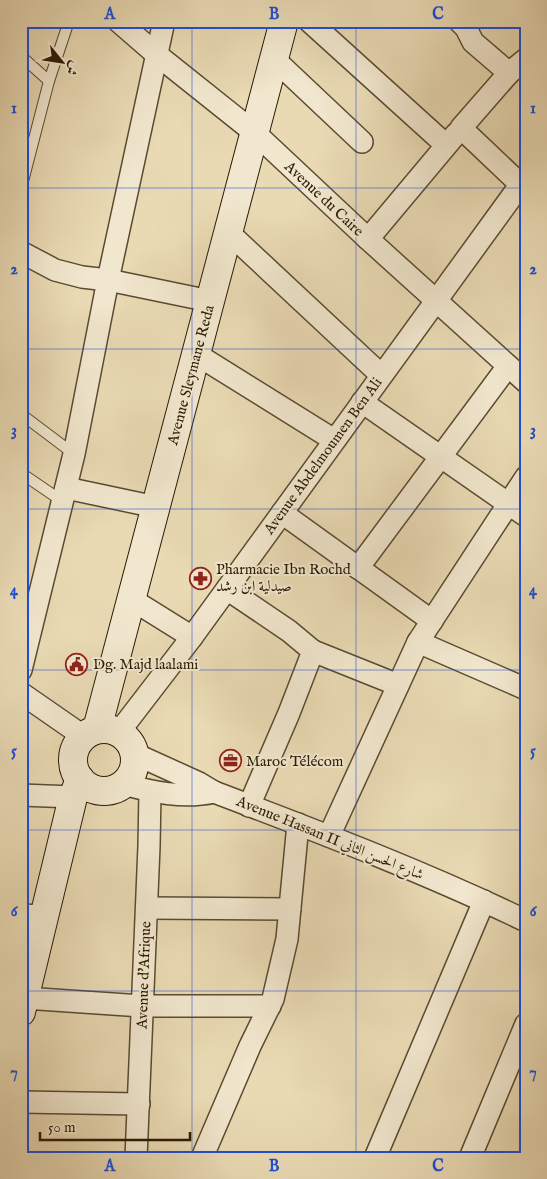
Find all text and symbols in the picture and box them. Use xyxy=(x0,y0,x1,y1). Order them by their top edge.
text: A xyxy=(104,5,117,25)
text: B xyxy=(269,5,280,25)
text: C xyxy=(432,5,444,25)
north arrow xyxy=(38,38,88,88)
text: ش xyxy=(61,57,84,79)
text: 1 xyxy=(11,99,17,119)
text: 1 xyxy=(530,99,536,119)
street label: Avenue du Caire xyxy=(280,157,368,241)
text: 2 xyxy=(10,260,18,280)
text: 2 xyxy=(529,260,537,280)
street label: Avenue Sleymane Reda xyxy=(163,302,219,448)
street label: Avenue Abdelmoumen Ben Ali xyxy=(259,374,386,539)
text: 3 xyxy=(11,421,17,441)
text: 3 xyxy=(530,421,536,441)
place label: Pharmacie Ibn Rochd صيدلية ابن رشد xyxy=(216,560,352,596)
pharmacy icon: Pharmacie Ibn Rochd صيدلية ابن رشد xyxy=(188,566,212,590)
text: 4 xyxy=(10,581,19,601)
text: 4 xyxy=(529,581,538,601)
public building icon: Dg. Majd laalami xyxy=(65,652,89,676)
place label: Dg. Majd laalami xyxy=(93,655,198,674)
text: 5 xyxy=(11,742,17,762)
text: 5 xyxy=(530,742,536,762)
office icon: Maroc Télécom xyxy=(218,749,242,773)
place label: Maroc Télécom xyxy=(246,752,344,771)
street label: Avenue Hassan II شارع الحسن الثاني xyxy=(232,791,426,887)
text: 6 xyxy=(11,902,19,922)
text: 6 xyxy=(530,902,538,922)
street label: Avenue d'Afrique xyxy=(133,921,155,1030)
text: 7 xyxy=(10,1063,18,1083)
text: 7 xyxy=(529,1063,537,1083)
scale bar xyxy=(40,1109,190,1141)
text: 50 m xyxy=(48,1118,76,1137)
text: A xyxy=(104,1157,117,1177)
text: B xyxy=(269,1157,280,1177)
text: C xyxy=(432,1157,444,1177)

